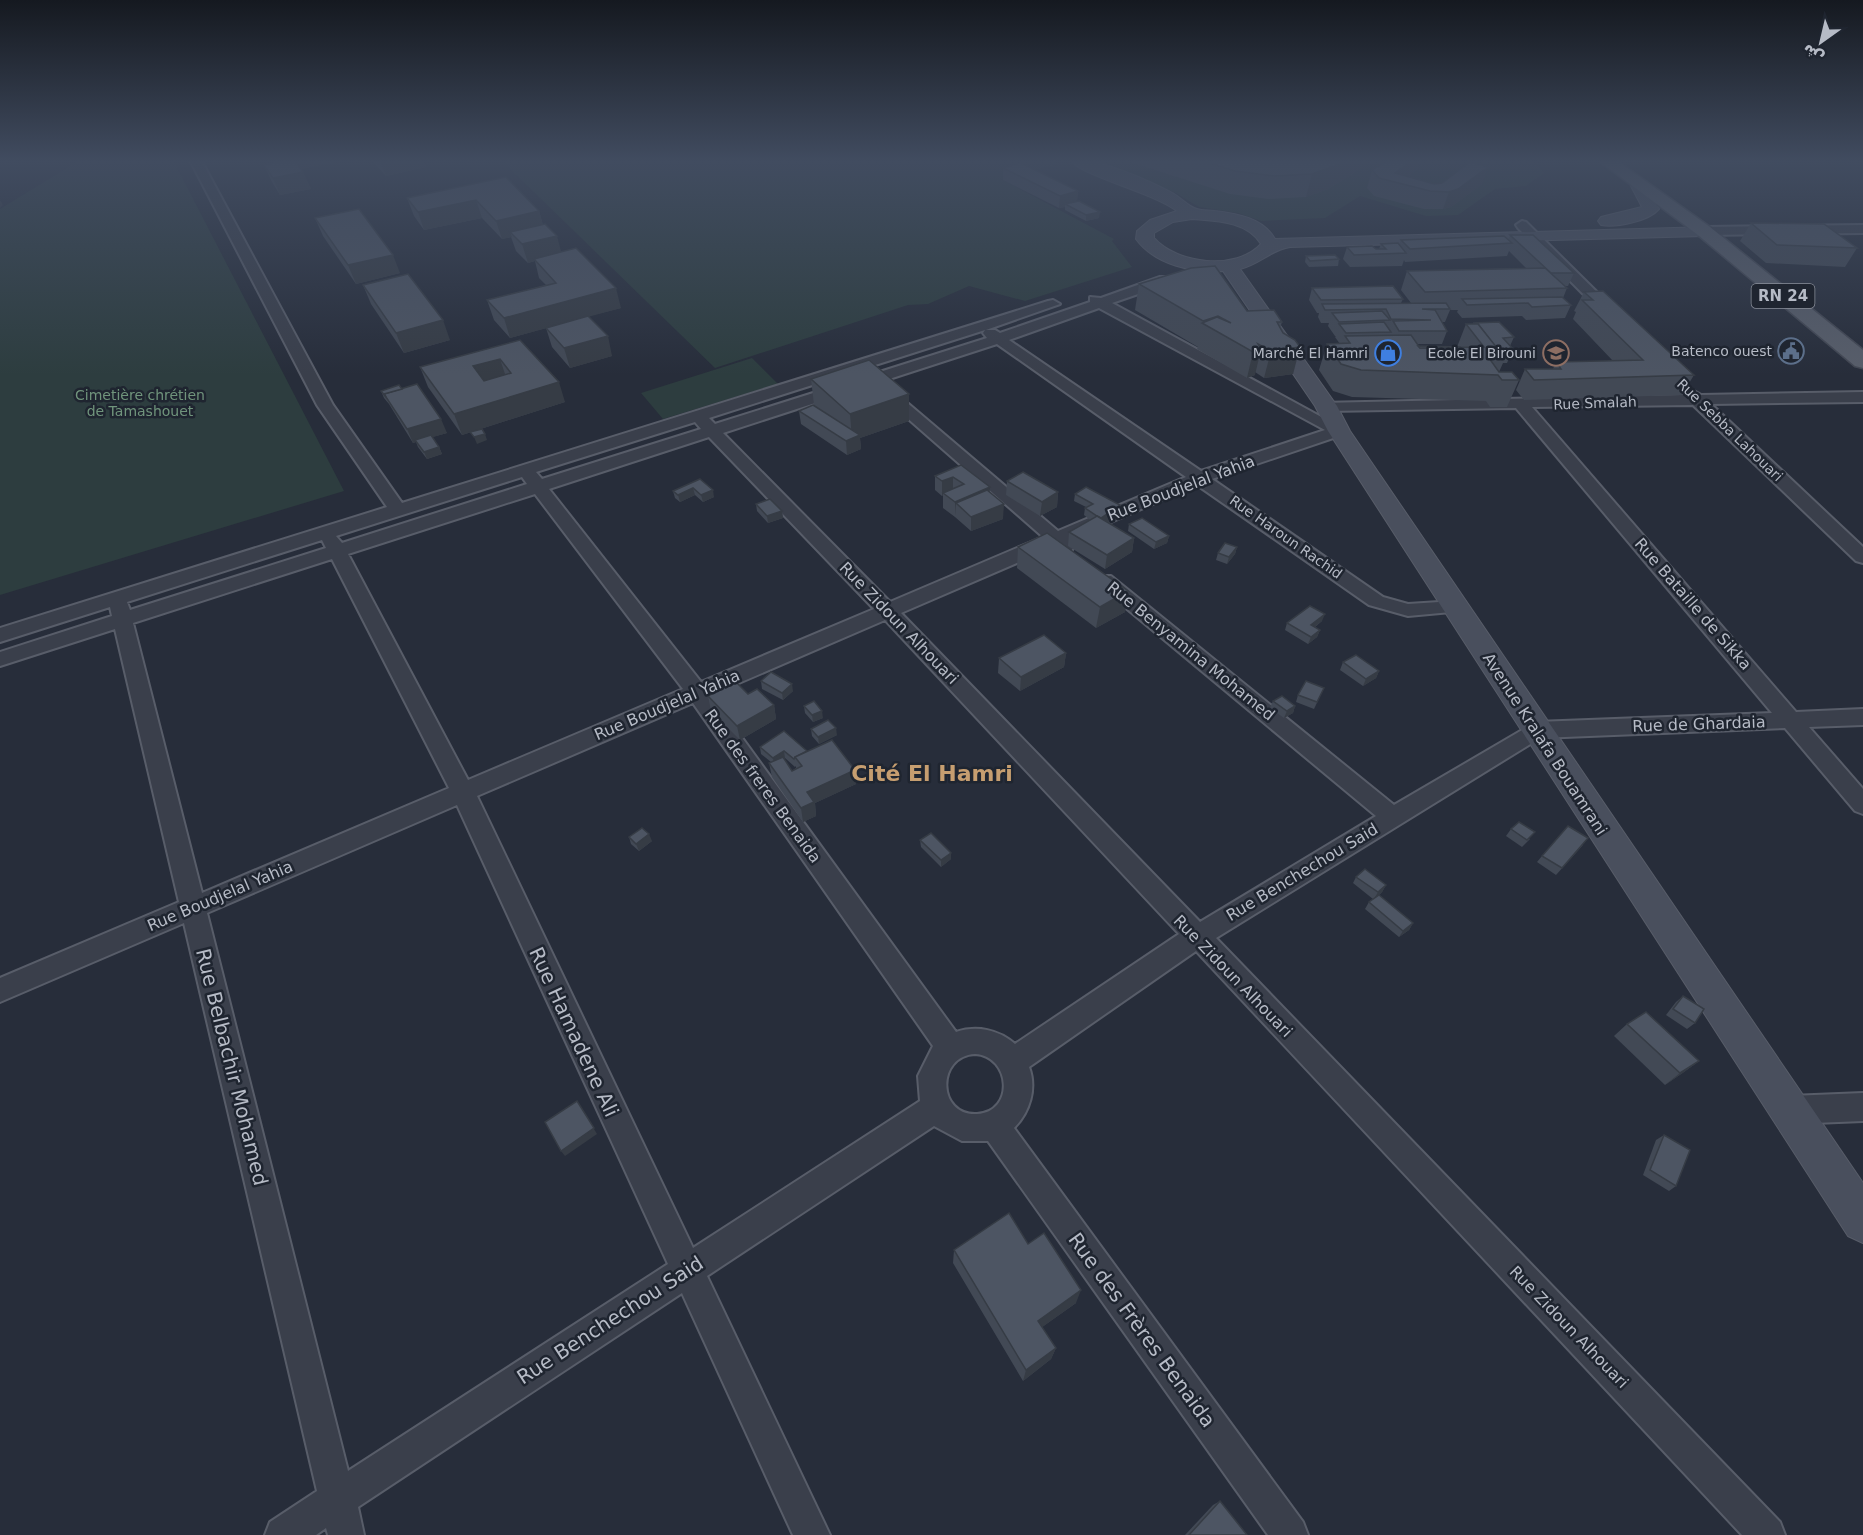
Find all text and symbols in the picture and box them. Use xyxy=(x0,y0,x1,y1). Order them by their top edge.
north arrow xyxy=(1791,12,1851,72)
text: ش xyxy=(1798,40,1827,68)
road number: RN 24 xyxy=(1752,284,1814,308)
public building icon: Batenco ouest xyxy=(1776,336,1806,366)
shop icon: Marché El Hamri xyxy=(1373,338,1403,368)
school or university icon: Ecole El Birouni xyxy=(1541,338,1571,368)
place label: Batenco ouest xyxy=(1671,343,1772,359)
place label: Marché El Hamri xyxy=(1253,345,1368,361)
place label: Ecole El Birouni xyxy=(1428,345,1536,361)
street label: Rue Sebba Lahouari xyxy=(1674,376,1786,484)
park label: Cimetière chrétien de Tamashouet xyxy=(75,387,205,419)
street label: Rue Smalah xyxy=(1553,394,1637,412)
street label: Rue Boudjelal Yahia xyxy=(1105,451,1257,525)
street label: Rue Haroun Rachid xyxy=(1227,492,1345,582)
street label: Rue Bataille de Sikka xyxy=(1631,534,1755,674)
street label: Rue Zidoun Alhouari xyxy=(836,558,962,688)
street label: Rue Benyamina Mohamed xyxy=(1103,578,1279,724)
street label: Avenue Kralafa Bouamrani xyxy=(1479,649,1611,839)
street label: Rue Boudjelal Yahia xyxy=(591,666,743,744)
street label: Rue des freres Benaida xyxy=(701,705,825,867)
street label: Rue de Ghardaia xyxy=(1632,712,1766,736)
district label: Cité El Hamri xyxy=(851,761,1013,786)
street label: Rue Benchechou Said xyxy=(1223,819,1381,925)
street label: Rue Boudjelal Yahia xyxy=(144,857,296,935)
street label: Rue Zidoun Alhouari xyxy=(1170,911,1296,1041)
street label: Rue Hamadene Ali xyxy=(524,943,624,1121)
street label: Rue Belbachir Mohamed xyxy=(191,946,273,1188)
street label: Rue des Frères Benaida xyxy=(1063,1228,1221,1432)
street label: Rue Benchechou Said xyxy=(512,1251,708,1389)
street label: Rue Zidoun Alhouari xyxy=(1506,1262,1632,1392)

